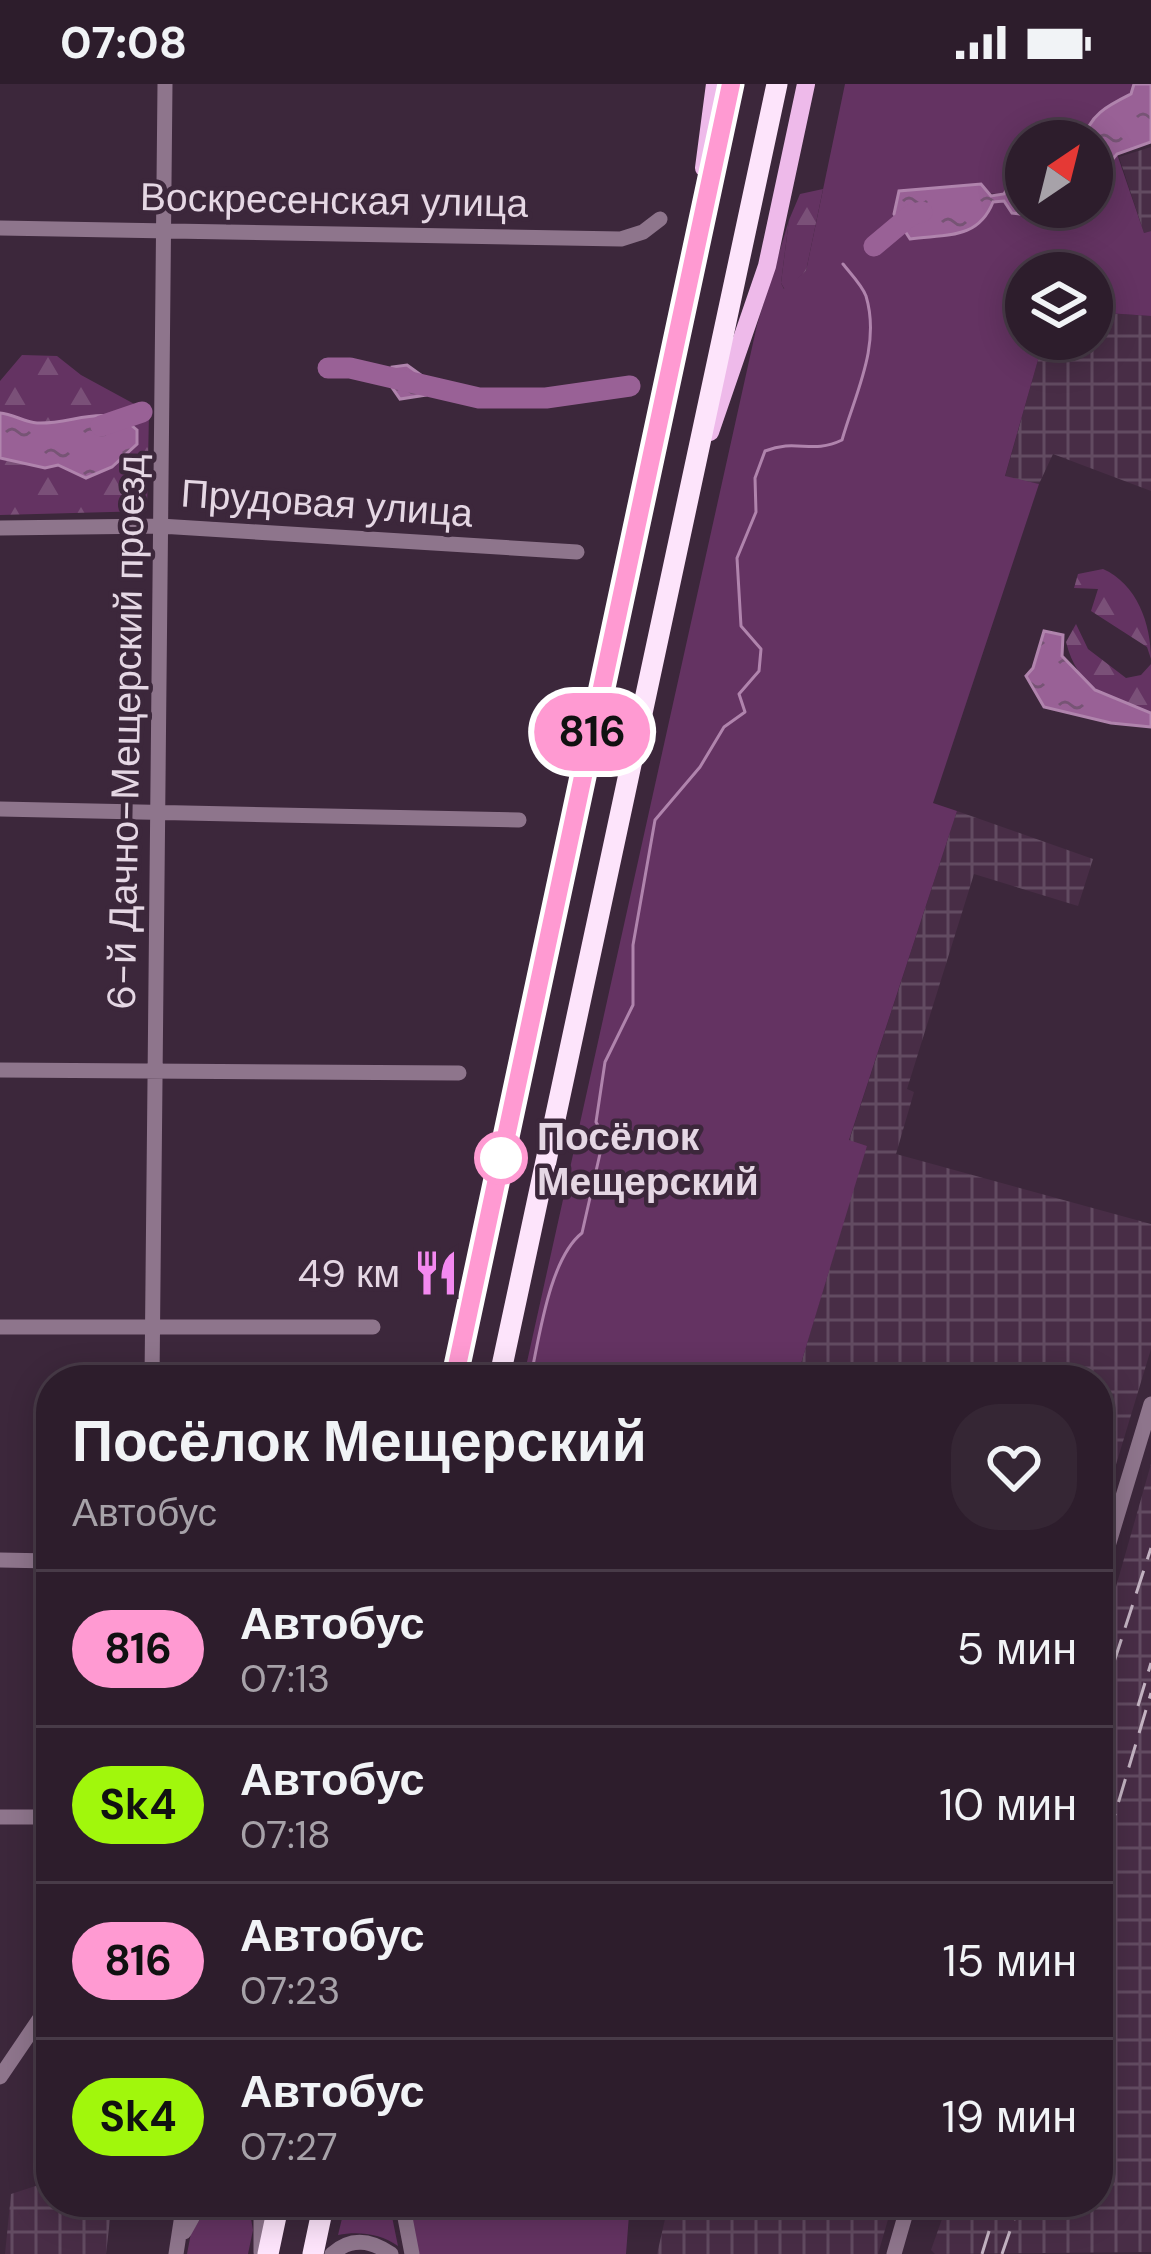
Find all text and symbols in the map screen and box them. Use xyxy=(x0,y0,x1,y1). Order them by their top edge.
text: 07:08 xyxy=(60,13,187,72)
north arrow xyxy=(1005,120,1113,228)
map controls xyxy=(1005,120,1113,360)
street label: Воскресенская улица xyxy=(139,171,529,229)
button: layers xyxy=(1005,252,1113,360)
street label: 6-й Дачно-Мещерский проезд xyxy=(96,454,156,1010)
street label: Прудовая улица xyxy=(179,467,475,539)
line badge: 816 xyxy=(523,693,661,771)
text: 816 xyxy=(558,704,626,759)
place label: Посёлок Мещерский xyxy=(537,1111,759,1207)
marker: Посёлок Мещерский xyxy=(476,1133,526,1183)
place label: 49 км xyxy=(298,1248,400,1299)
restaurant icon: 49 км xyxy=(411,1248,461,1298)
text: Посёлок Мещерский xyxy=(72,1404,647,1479)
button: heart xyxy=(951,1404,1077,1530)
text: Автобус xyxy=(72,1487,217,1538)
text: Автобус xyxy=(240,1594,425,1653)
text: 5 мин xyxy=(957,1619,1077,1678)
text: 816 xyxy=(104,1621,172,1676)
text: 07:13 xyxy=(240,1653,330,1704)
text: Автобус xyxy=(240,1750,425,1809)
text: 10 мин xyxy=(939,1775,1077,1834)
text: Sk4 xyxy=(100,1777,176,1832)
text: 07:18 xyxy=(240,1809,331,1860)
text: Автобус xyxy=(240,1906,425,1965)
text: 15 мин xyxy=(943,1931,1077,1990)
text: 816 xyxy=(104,1933,172,1988)
text: 07:23 xyxy=(240,1965,340,2016)
text: Автобус xyxy=(240,2062,425,2121)
text: 19 мин xyxy=(942,2087,1077,2146)
text: Sk4 xyxy=(100,2089,176,2144)
text: 07:27 xyxy=(240,2121,337,2172)

